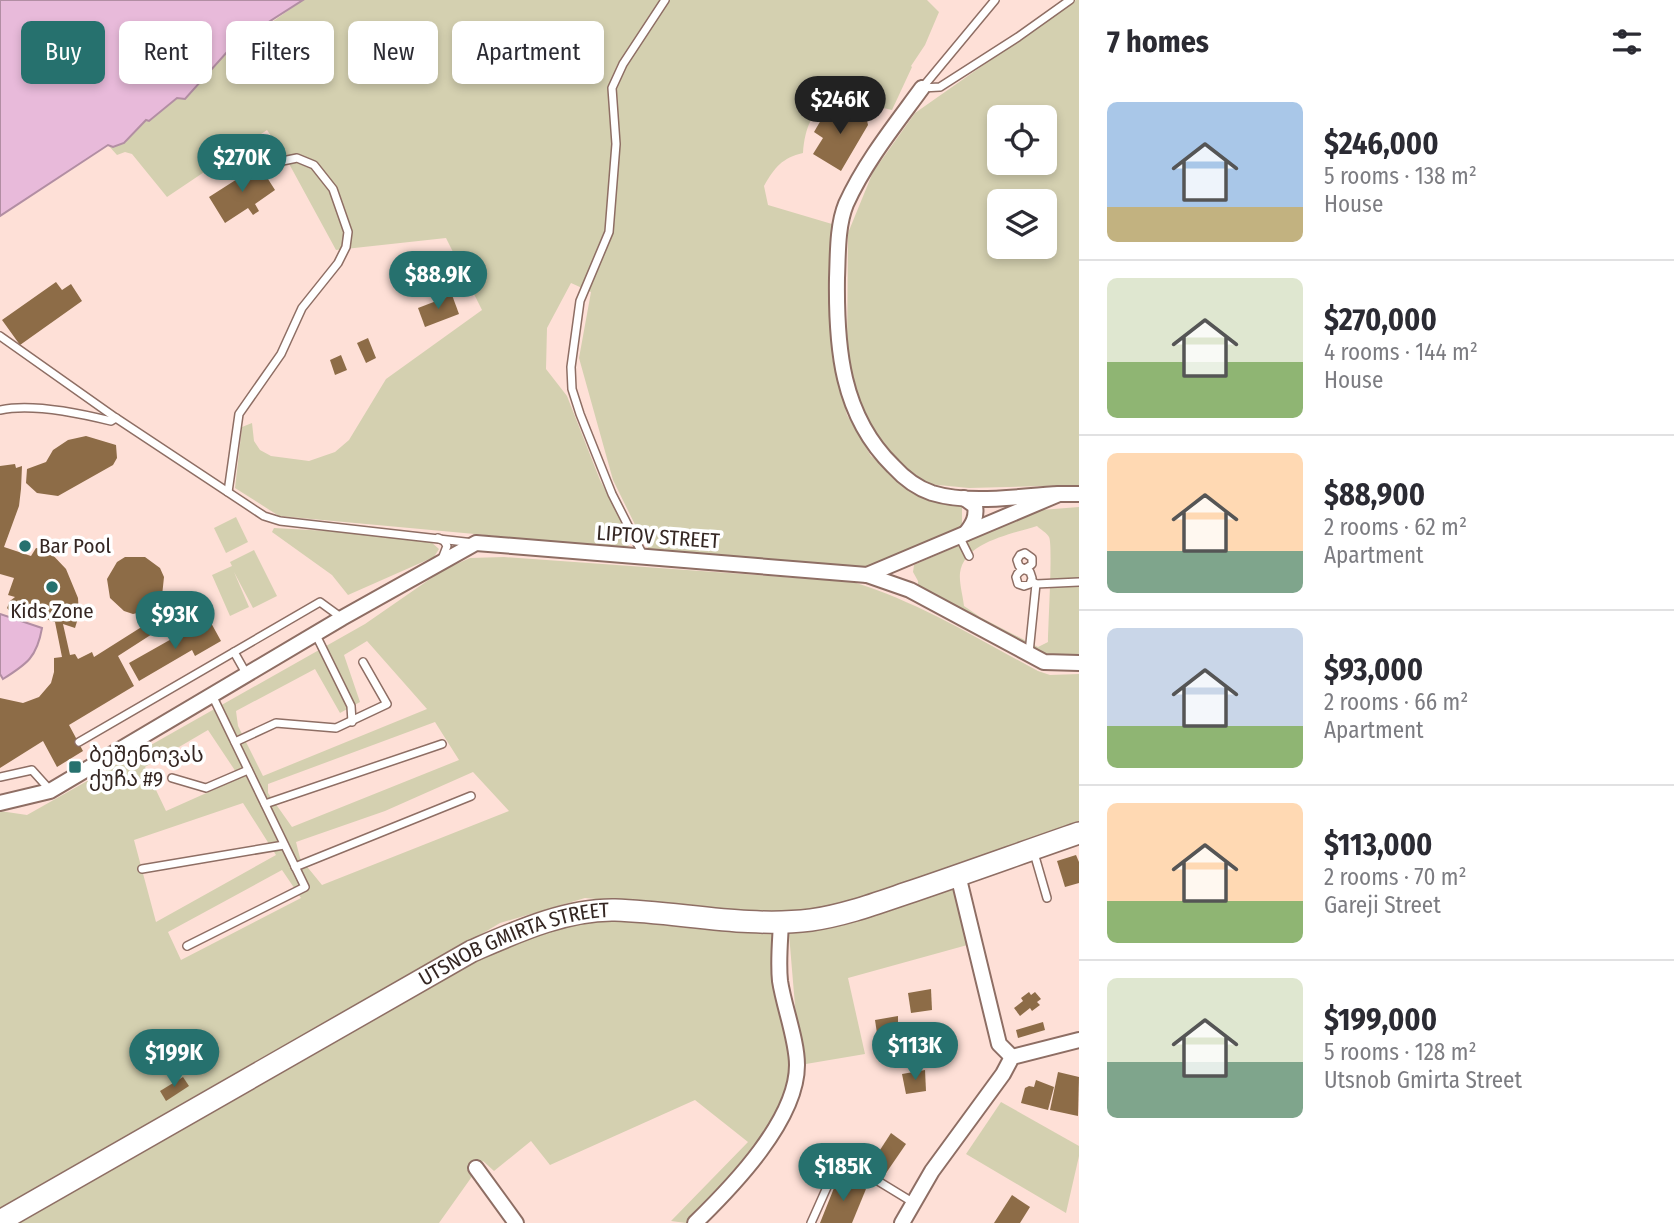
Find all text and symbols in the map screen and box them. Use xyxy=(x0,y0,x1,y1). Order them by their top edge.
chip: Buy xyxy=(21,21,105,84)
chip: Rent xyxy=(119,21,212,84)
chip: Filters xyxy=(226,21,334,84)
chip: New xyxy=(348,21,438,84)
chip: Apartment xyxy=(452,21,604,84)
icon: filters xyxy=(1608,23,1646,61)
text: 7 homes xyxy=(1107,24,1209,60)
pin: $246K xyxy=(791,76,889,136)
text: $246K xyxy=(811,85,869,113)
map controls xyxy=(987,105,1057,259)
button: locate xyxy=(987,105,1057,175)
text: $246,000 xyxy=(1324,126,1439,162)
icon: home xyxy=(1163,130,1247,214)
pin: $270K xyxy=(193,134,291,194)
text: $270K xyxy=(213,143,271,171)
text: 5 rooms · 138 m² xyxy=(1324,162,1477,190)
button: layers xyxy=(987,189,1057,259)
text: House xyxy=(1324,190,1383,218)
pin: $88.9K xyxy=(381,252,495,311)
text: $88.9K xyxy=(405,260,471,288)
text: $270,000 xyxy=(1324,302,1437,338)
icon: home xyxy=(1163,306,1247,390)
text: 4 rooms · 144 m² xyxy=(1324,338,1478,366)
text: House xyxy=(1324,366,1383,394)
text: $88,900 xyxy=(1324,477,1425,513)
icon: home xyxy=(1163,481,1247,565)
text: 2 rooms · 62 m² xyxy=(1324,513,1467,541)
street label: LIPTOV STREET xyxy=(595,520,721,554)
place label: Bar Pool xyxy=(39,533,111,559)
marker: Bar Pool xyxy=(17,538,33,554)
text: Apartment xyxy=(1324,541,1424,569)
marker: Kids Zone xyxy=(44,579,60,595)
pin: $93K xyxy=(134,592,216,651)
place label: Kids Zone xyxy=(10,598,94,624)
text: $93K xyxy=(152,600,198,628)
text: $93,000 xyxy=(1324,652,1423,688)
icon: home xyxy=(1163,656,1247,740)
text: 2 rooms · 66 m² xyxy=(1324,688,1468,716)
text: Apartment xyxy=(1324,716,1424,744)
place label: ბეშენოვას ქუჩა #9 xyxy=(89,742,204,792)
marker: ბეშენოვას ქუჩა #9 xyxy=(67,759,83,775)
text: $113,000 xyxy=(1324,827,1432,863)
icon: home xyxy=(1163,831,1247,915)
text: 2 rooms · 70 m² xyxy=(1324,863,1467,891)
text: Gareji Street xyxy=(1324,891,1441,919)
street label: UTSNOB GMIRTA STREET xyxy=(414,897,610,992)
text: $199,000 xyxy=(1324,1002,1437,1038)
icon: home xyxy=(1163,1006,1247,1090)
pin: $113K xyxy=(866,1023,964,1082)
pin: $199K xyxy=(125,1030,223,1089)
text: $113K xyxy=(888,1031,942,1059)
text: $199K xyxy=(145,1038,203,1066)
text: 5 rooms · 128 m² xyxy=(1324,1038,1477,1066)
text: Utsnob Gmirta Street xyxy=(1324,1066,1522,1094)
pin: $185K xyxy=(794,1144,892,1203)
text: $185K xyxy=(814,1152,872,1180)

